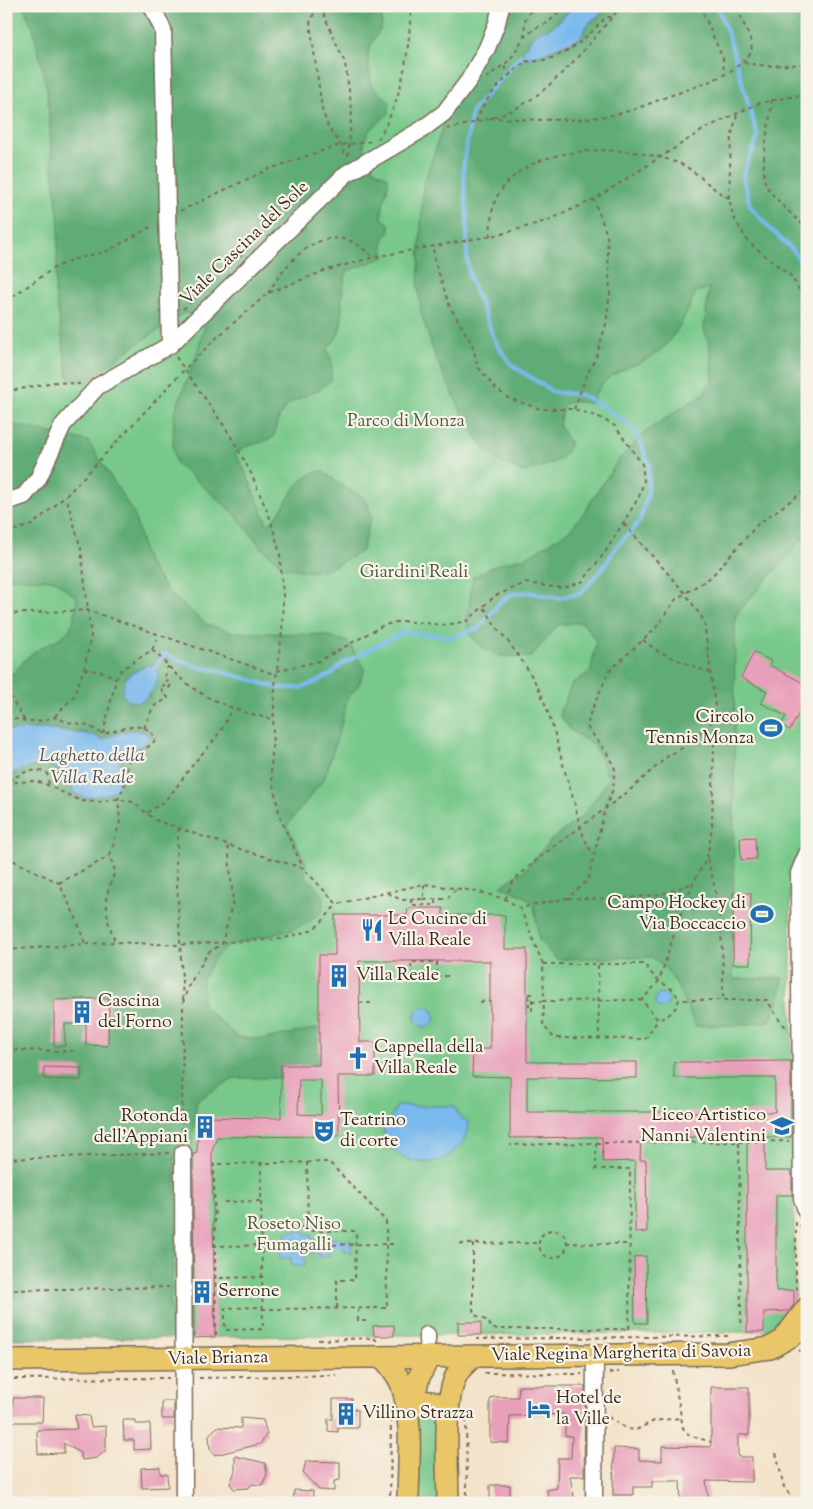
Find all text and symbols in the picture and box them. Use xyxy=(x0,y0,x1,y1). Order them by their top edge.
street label: Viale Cascina del Sole xyxy=(175,175,315,313)
park label: Parco di Monza xyxy=(347,409,465,435)
park label: Giardini Reali xyxy=(360,560,468,586)
place label: Circolo Tennis Monza xyxy=(645,705,754,752)
sports icon: Circolo Tennis Monza xyxy=(758,715,784,741)
water label: Laghetto della Villa Reale xyxy=(39,743,145,792)
place label: Campo Hockey di Via Boccaccio xyxy=(607,891,746,938)
sports icon: Campo Hockey di Via Boccaccio xyxy=(749,901,775,927)
place label: Le Cucine di Villa Reale xyxy=(388,907,487,954)
restaurant icon: Le Cucine di Villa Reale xyxy=(359,917,385,943)
building icon: Villa Reale xyxy=(326,963,352,989)
place label: Villa Reale xyxy=(356,963,439,989)
place label: Cascina del Forno xyxy=(98,989,172,1036)
building icon: Cascina del Forno xyxy=(69,999,95,1025)
place label: Cappella della Villa Reale xyxy=(374,1035,483,1082)
church icon: Cappella della Villa Reale xyxy=(345,1045,371,1071)
place label: Liceo Artistico Nanni Valentini xyxy=(641,1103,766,1150)
place label: Rotonda dell'Appiani xyxy=(94,1104,188,1151)
place label: Teatrino di corte xyxy=(340,1108,406,1155)
school or university icon: Liceo Artistico Nanni Valentini xyxy=(769,1113,795,1139)
building icon: Rotonda dell'Appiani xyxy=(192,1114,218,1140)
theatre icon: Teatrino di corte xyxy=(311,1118,337,1144)
park label: Roseto Niso Fumagalli xyxy=(247,1212,341,1259)
building icon: Serrone xyxy=(189,1279,215,1305)
place label: Serrone xyxy=(218,1279,279,1305)
street label: Viale Regina Margherita di Savoia xyxy=(491,1339,751,1369)
street label: Viale Brianza xyxy=(167,1345,269,1373)
place label: Hotel de la Ville xyxy=(556,1386,622,1433)
hotel icon: Hotel de la Ville xyxy=(526,1396,552,1422)
building icon: Villino Strazza xyxy=(333,1401,359,1427)
place label: Villino Strazza xyxy=(362,1401,474,1427)

